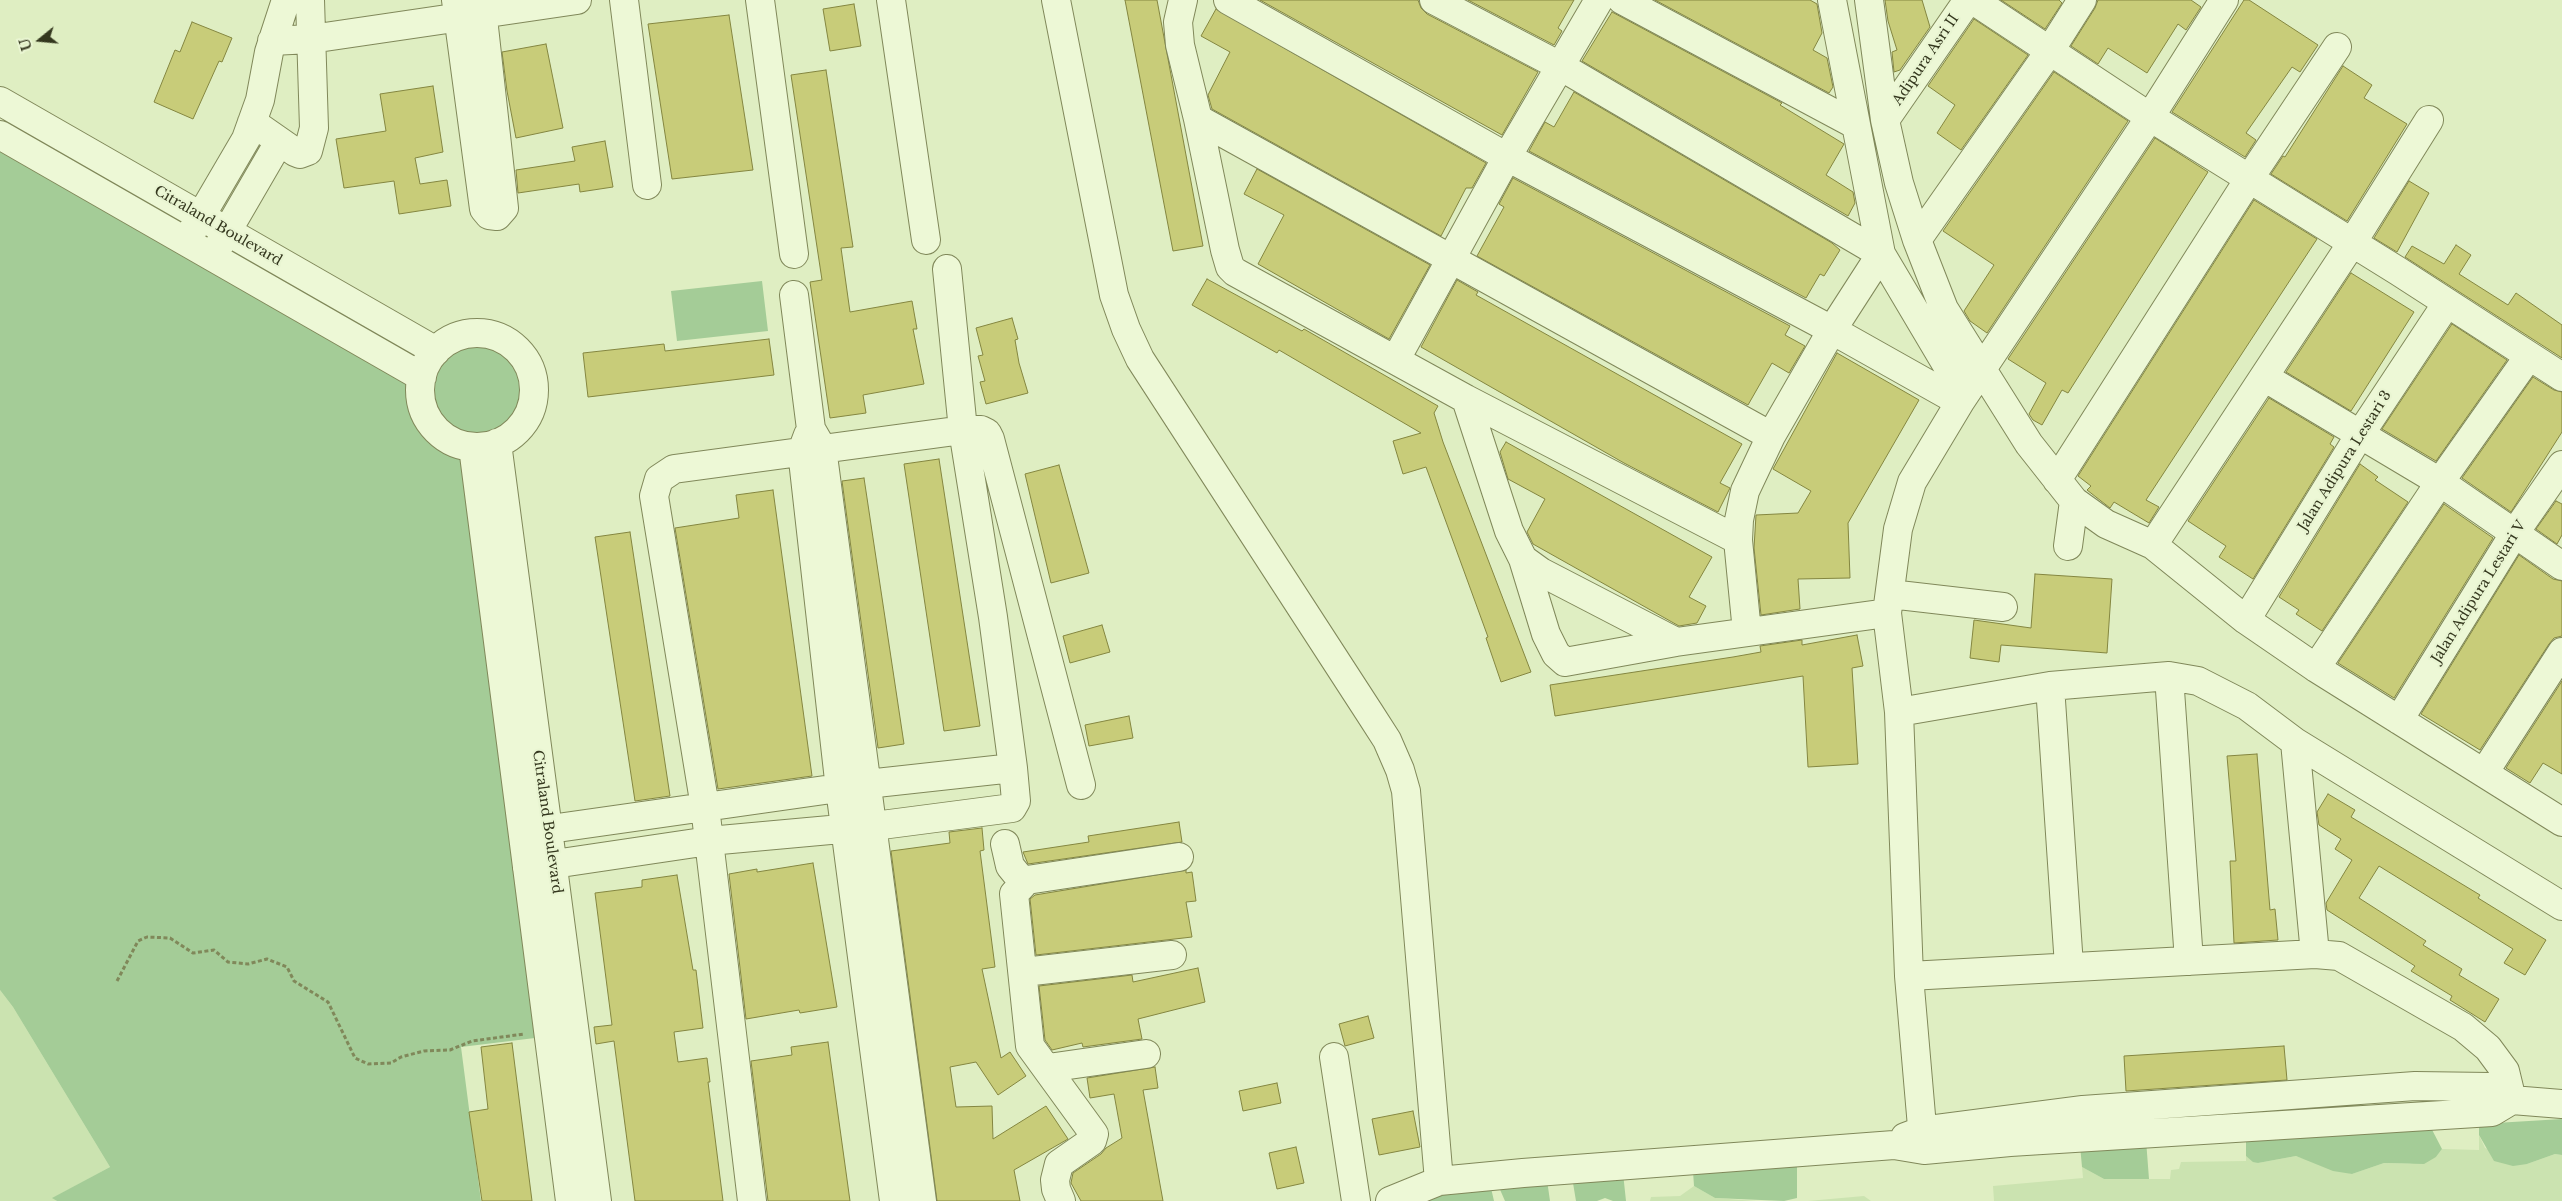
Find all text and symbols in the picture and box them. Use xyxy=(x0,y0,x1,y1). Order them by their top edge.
street label: Adipura Asri II xyxy=(1889,11,1963,109)
north arrow xyxy=(15,15,65,65)
text: U xyxy=(15,36,36,53)
street label: Citraland Boulevard xyxy=(151,182,285,270)
street label: Jalan Adipura Lestari 3 xyxy=(2295,388,2395,534)
street label: Jalan Adipura Lestari V xyxy=(2428,518,2530,666)
street label: Citraland Boulevard xyxy=(529,749,565,895)

